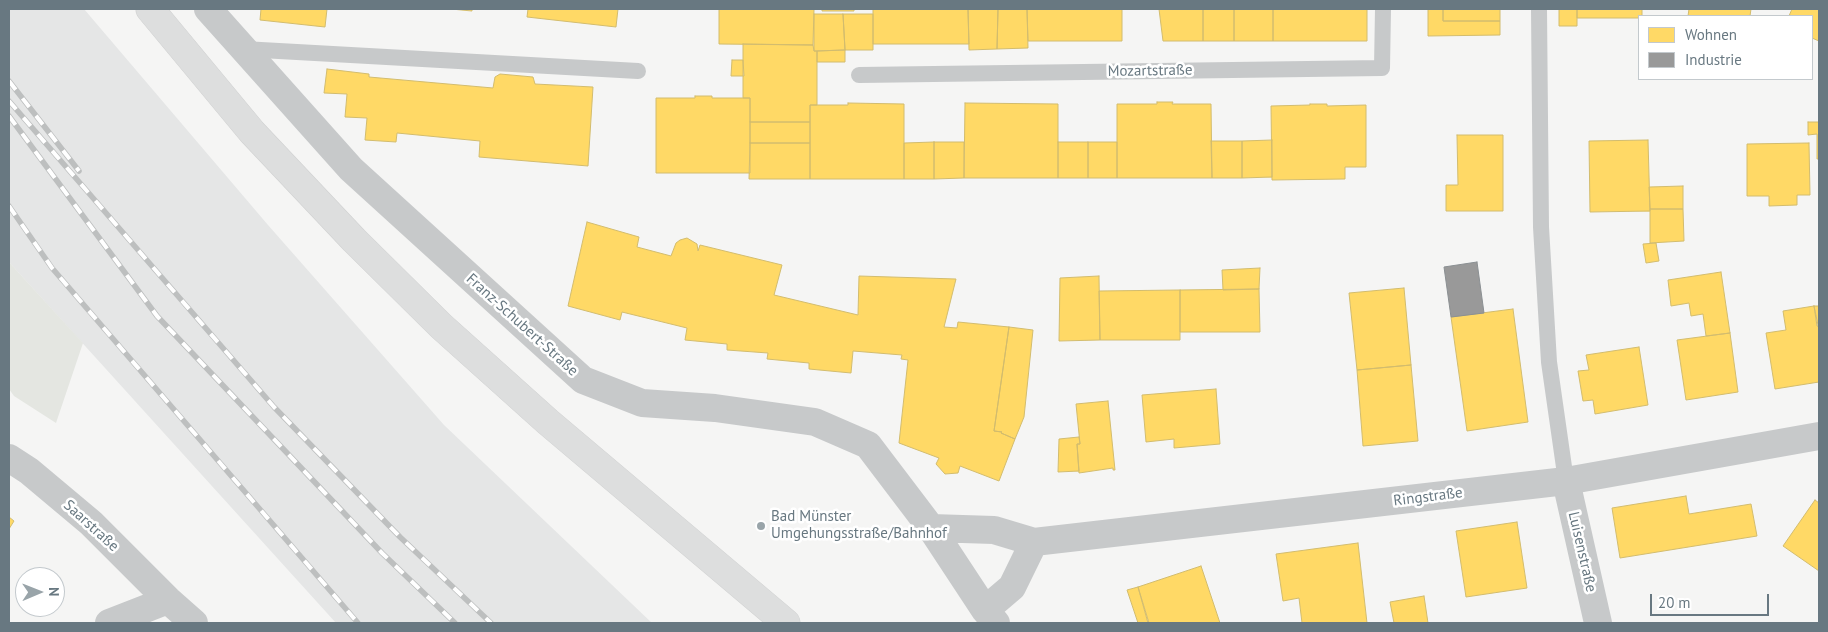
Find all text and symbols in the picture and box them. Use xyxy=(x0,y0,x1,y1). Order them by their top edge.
legend xyxy=(1638,15,1813,80)
text: Wohnen xyxy=(1685,25,1737,44)
text: Industrie xyxy=(1685,50,1742,69)
street label: Mozartstraße xyxy=(1107,61,1193,81)
street label: Franz-Schubert-Straße xyxy=(462,270,582,380)
street label: Ringstraße xyxy=(1392,484,1464,510)
street label: Saarstraße xyxy=(60,496,122,556)
place label: Bad Münster Umgehungsstraße/Bahnhof xyxy=(771,508,947,543)
street label: Luisenstraße xyxy=(1564,510,1600,594)
marker: Bad Münster Umgehungsstraße/Bahnhof xyxy=(755,520,767,532)
north arrow xyxy=(15,567,65,617)
scale bar xyxy=(1653,584,1772,616)
text: N xyxy=(45,587,63,597)
text: 20 m xyxy=(1658,593,1691,612)

